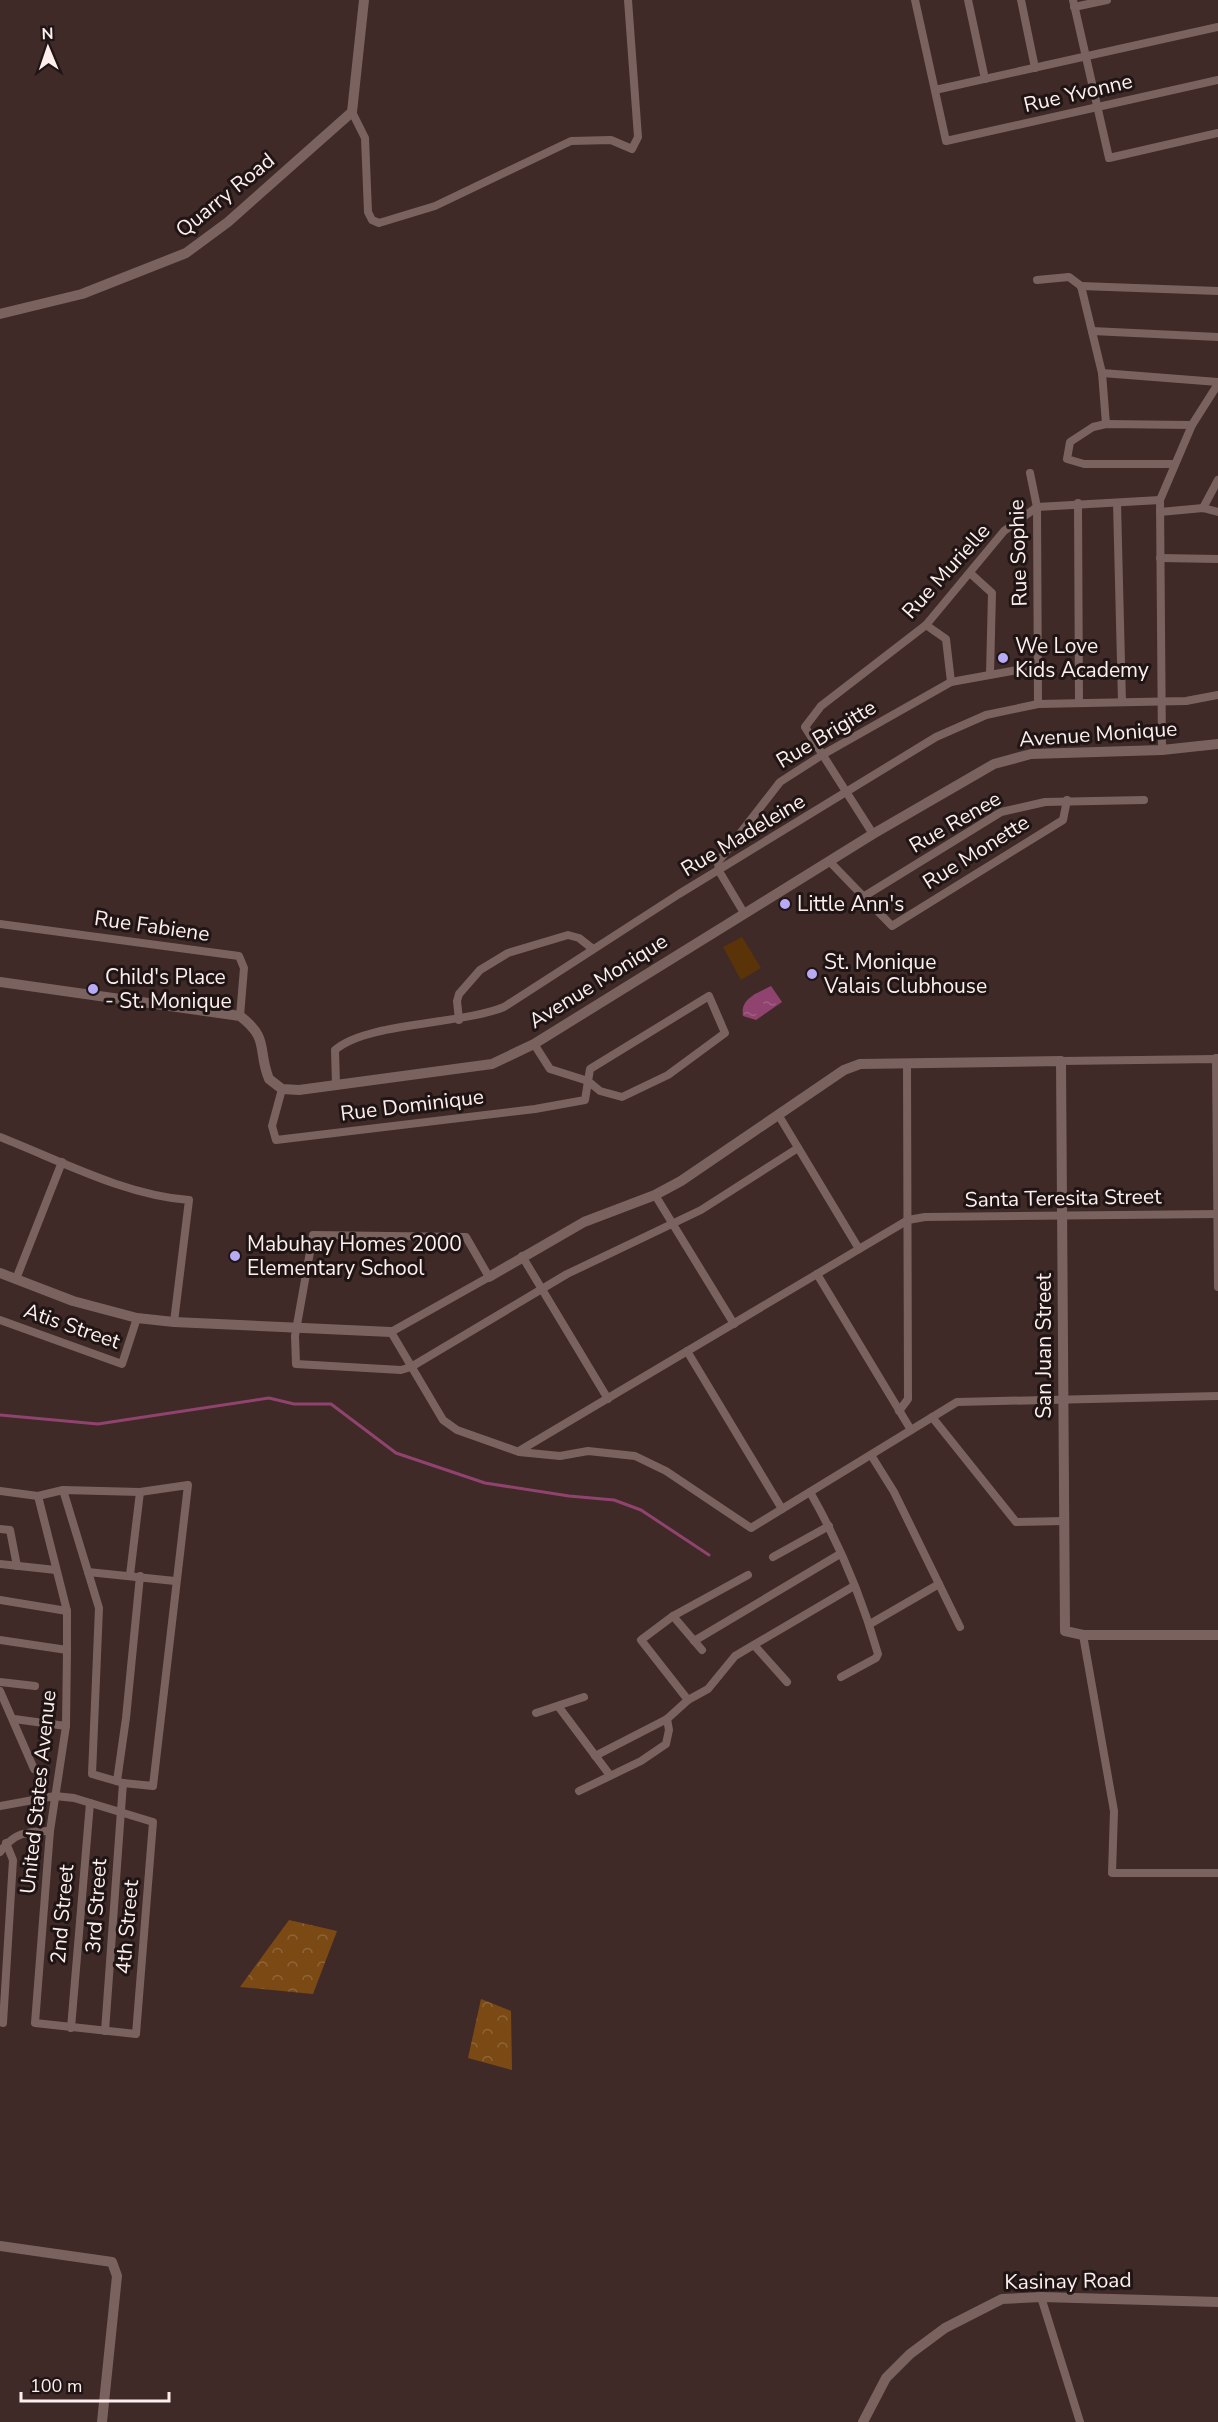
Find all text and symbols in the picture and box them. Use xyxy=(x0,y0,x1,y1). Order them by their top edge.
north arrow xyxy=(18,18,78,78)
text: N xyxy=(41,23,54,45)
street label: Rue Yvonne xyxy=(1021,67,1135,119)
street label: Quarry Road xyxy=(170,146,280,244)
street label: Rue Sophie xyxy=(1002,499,1034,607)
street label: Rue Murielle xyxy=(896,517,996,625)
place label: We Love Kids Academy xyxy=(1015,632,1149,684)
marker: We Love Kids Academy xyxy=(996,651,1010,665)
street label: Rue Brigitte xyxy=(771,693,881,775)
street label: Avenue Monique xyxy=(1018,715,1178,753)
street label: Rue Renee xyxy=(904,784,1006,860)
street label: Rue Madeleine xyxy=(676,787,810,883)
street label: Rue Monette xyxy=(917,808,1035,896)
place label: Little Ann's xyxy=(797,890,904,918)
marker: Little Ann's xyxy=(778,897,792,911)
street label: Rue Fabiene xyxy=(93,904,211,948)
street label: Avenue Monique xyxy=(523,927,673,1035)
place label: St. Monique Valais Clubhouse xyxy=(823,948,987,1000)
place label: Child's Place - St. Monique xyxy=(105,963,232,1015)
marker: St. Monique Valais Clubhouse xyxy=(805,967,819,981)
marker: Child's Place - St. Monique xyxy=(86,982,100,996)
street label: Rue Dominique xyxy=(339,1082,485,1128)
street label: Santa Teresita Street xyxy=(964,1182,1162,1214)
place label: Mabuhay Homes 2000 Elementary School xyxy=(247,1230,462,1282)
marker: Mabuhay Homes 2000 Elementary School xyxy=(228,1249,242,1263)
street label: San Juan Street xyxy=(1030,1273,1058,1419)
street label: Atis Street xyxy=(20,1296,124,1356)
street label: United States Avenue xyxy=(13,1689,63,1895)
street label: 3rd Street xyxy=(79,1857,113,1954)
street label: 2nd Street xyxy=(44,1863,80,1965)
street label: 4th Street xyxy=(109,1878,145,1975)
street label: Kasinay Road xyxy=(1004,2266,1132,2296)
scale bar xyxy=(21,2365,170,2403)
text: 100 m xyxy=(30,2374,82,2398)

